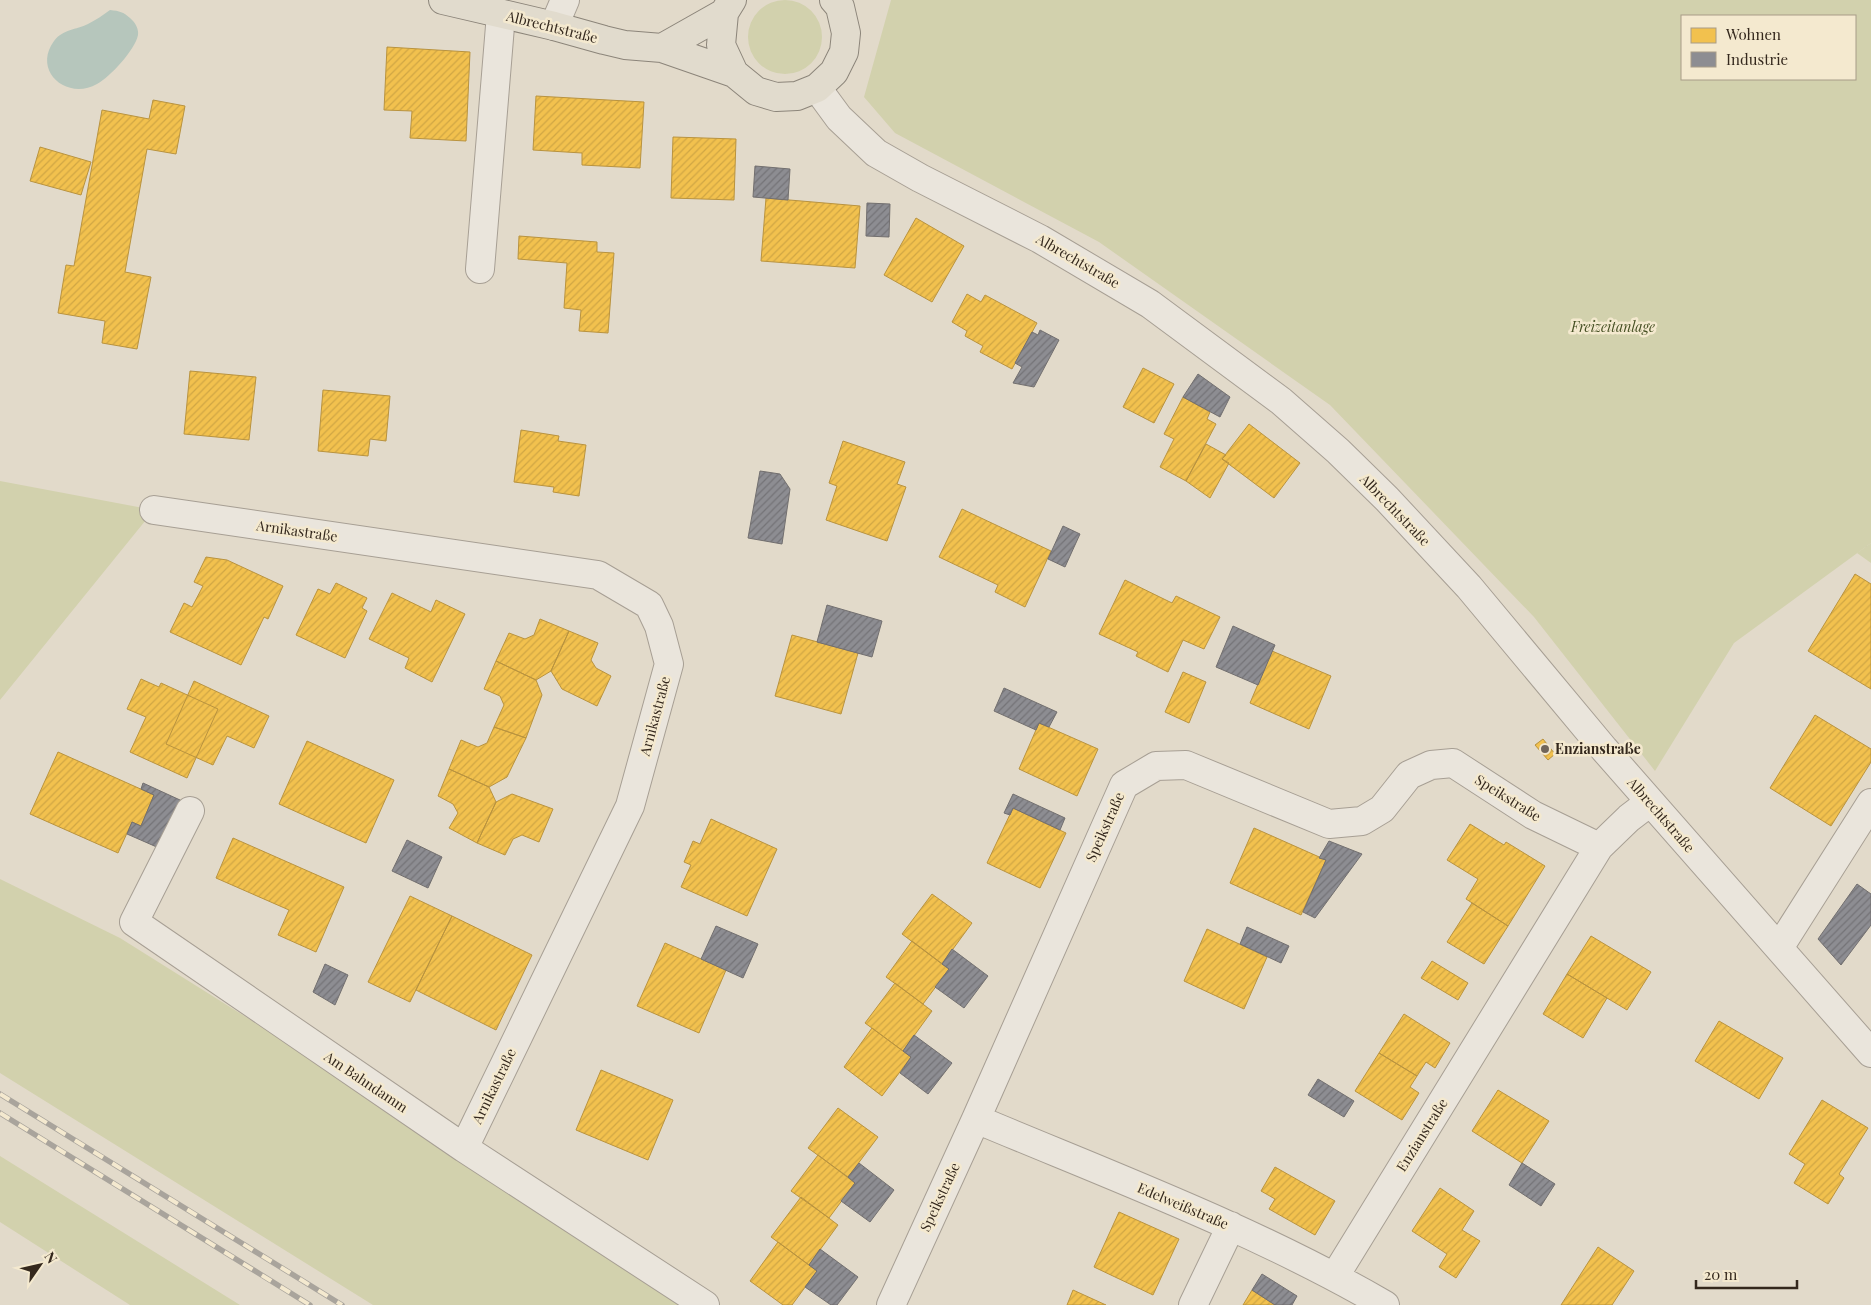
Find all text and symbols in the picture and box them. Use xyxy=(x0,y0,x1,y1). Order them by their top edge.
street label: Albrechtstraße xyxy=(504,6,600,47)
legend xyxy=(1681,15,1856,80)
text: Wohnen xyxy=(1725,24,1781,44)
text: Industrie xyxy=(1726,49,1788,69)
street label: Albrechtstraße xyxy=(1032,228,1123,292)
park label: Freizeitanlage xyxy=(1570,317,1655,336)
street label: Albrechtstraße xyxy=(1355,469,1435,550)
street label: Arnikastraße xyxy=(254,515,339,546)
street label: Arnikastraße xyxy=(635,674,674,759)
place label: Enzianstraße xyxy=(1555,739,1641,758)
marker: Enzianstraße xyxy=(1539,743,1551,755)
street label: Speikstraße xyxy=(1472,770,1545,825)
street label: Albrechtstraße xyxy=(1623,772,1699,856)
street label: Speikstraße xyxy=(1081,789,1128,865)
street label: Arnikastraße xyxy=(467,1045,520,1128)
street label: Am Bahndamm xyxy=(320,1046,412,1117)
street label: Enzianstraße xyxy=(1392,1095,1452,1175)
street label: Speikstraße xyxy=(915,1159,964,1234)
street label: Edelweißstraße xyxy=(1135,1178,1232,1233)
north arrow xyxy=(15,1240,65,1290)
text: N xyxy=(40,1248,62,1267)
scale bar xyxy=(1696,1258,1797,1290)
text: 20 m xyxy=(1704,1264,1738,1284)

